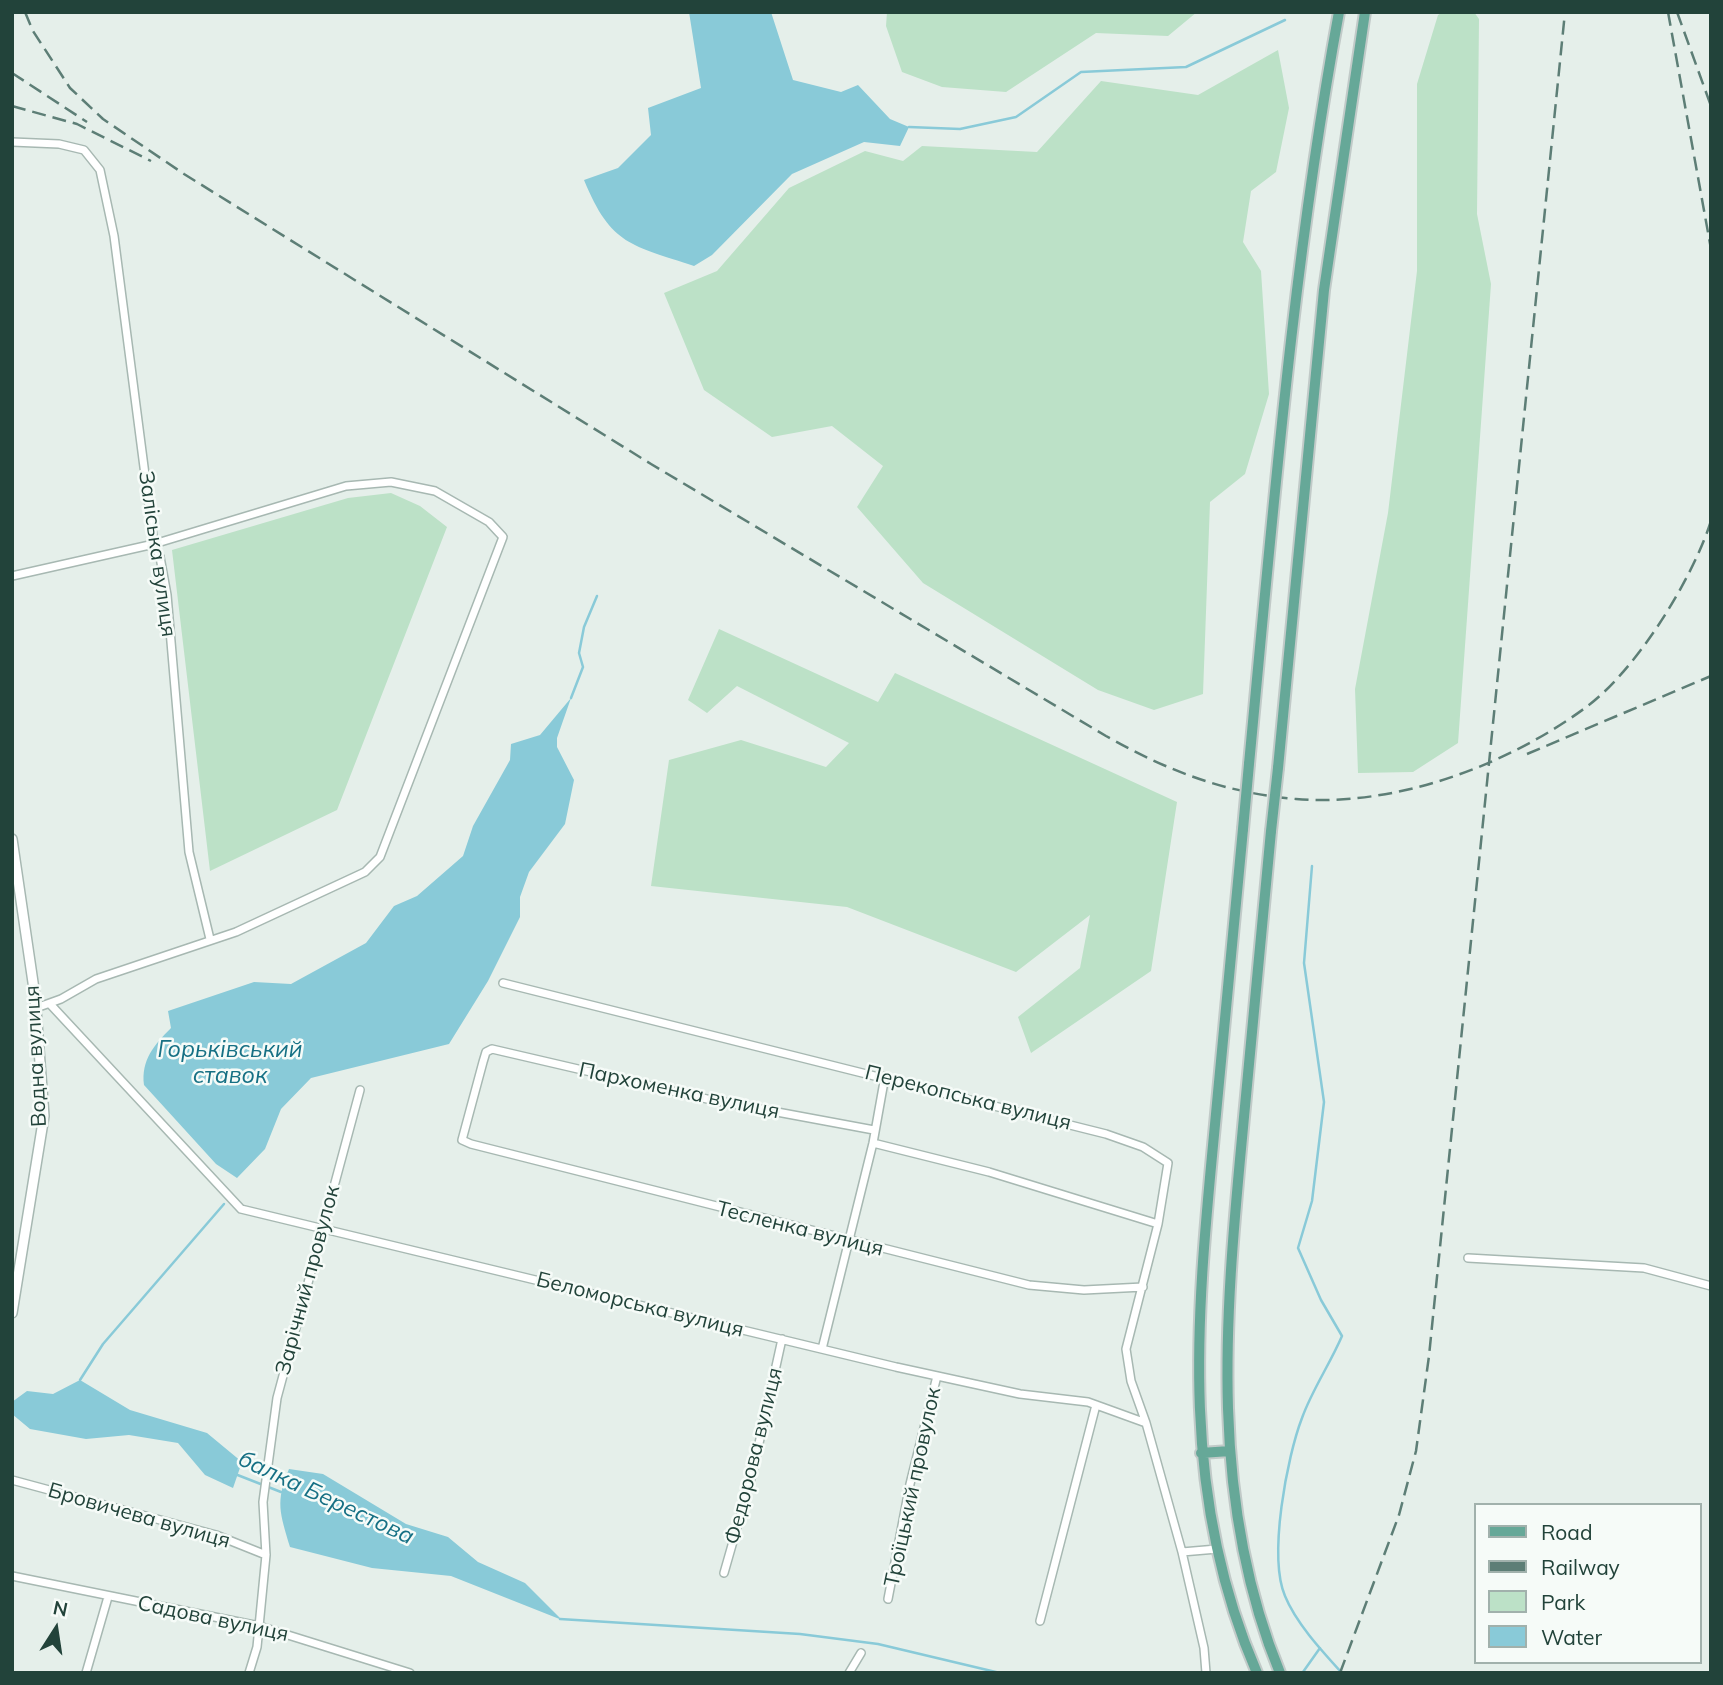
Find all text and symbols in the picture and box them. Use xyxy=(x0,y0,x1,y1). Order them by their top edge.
street label: Заліська вулиця xyxy=(133,469,181,639)
street label: Водна вулиця xyxy=(20,985,52,1127)
water label: Горьківський ставок xyxy=(158,1036,302,1090)
street label: Пархоменка вулиця xyxy=(576,1057,782,1125)
street label: Перекопська вулиця xyxy=(862,1060,1074,1136)
street label: Зарічний провулок xyxy=(271,1182,345,1378)
street label: Тесленка вулиця xyxy=(714,1196,886,1262)
street label: Беломорська вулиця xyxy=(534,1267,746,1343)
street label: Федорова вулиця xyxy=(720,1365,788,1547)
street label: Троїцький провулок xyxy=(880,1385,946,1589)
water label: балка Берестова xyxy=(234,1445,418,1551)
street label: Бровичева вулиця xyxy=(45,1478,233,1554)
legend xyxy=(1474,1503,1702,1664)
text: Road xyxy=(1541,1519,1592,1545)
text: Railway xyxy=(1541,1554,1620,1580)
text: Park xyxy=(1541,1589,1585,1615)
street label: Садова вулиця xyxy=(135,1591,291,1647)
north arrow xyxy=(21,1594,91,1664)
text: N xyxy=(51,1595,70,1622)
text: Water xyxy=(1541,1624,1602,1650)

